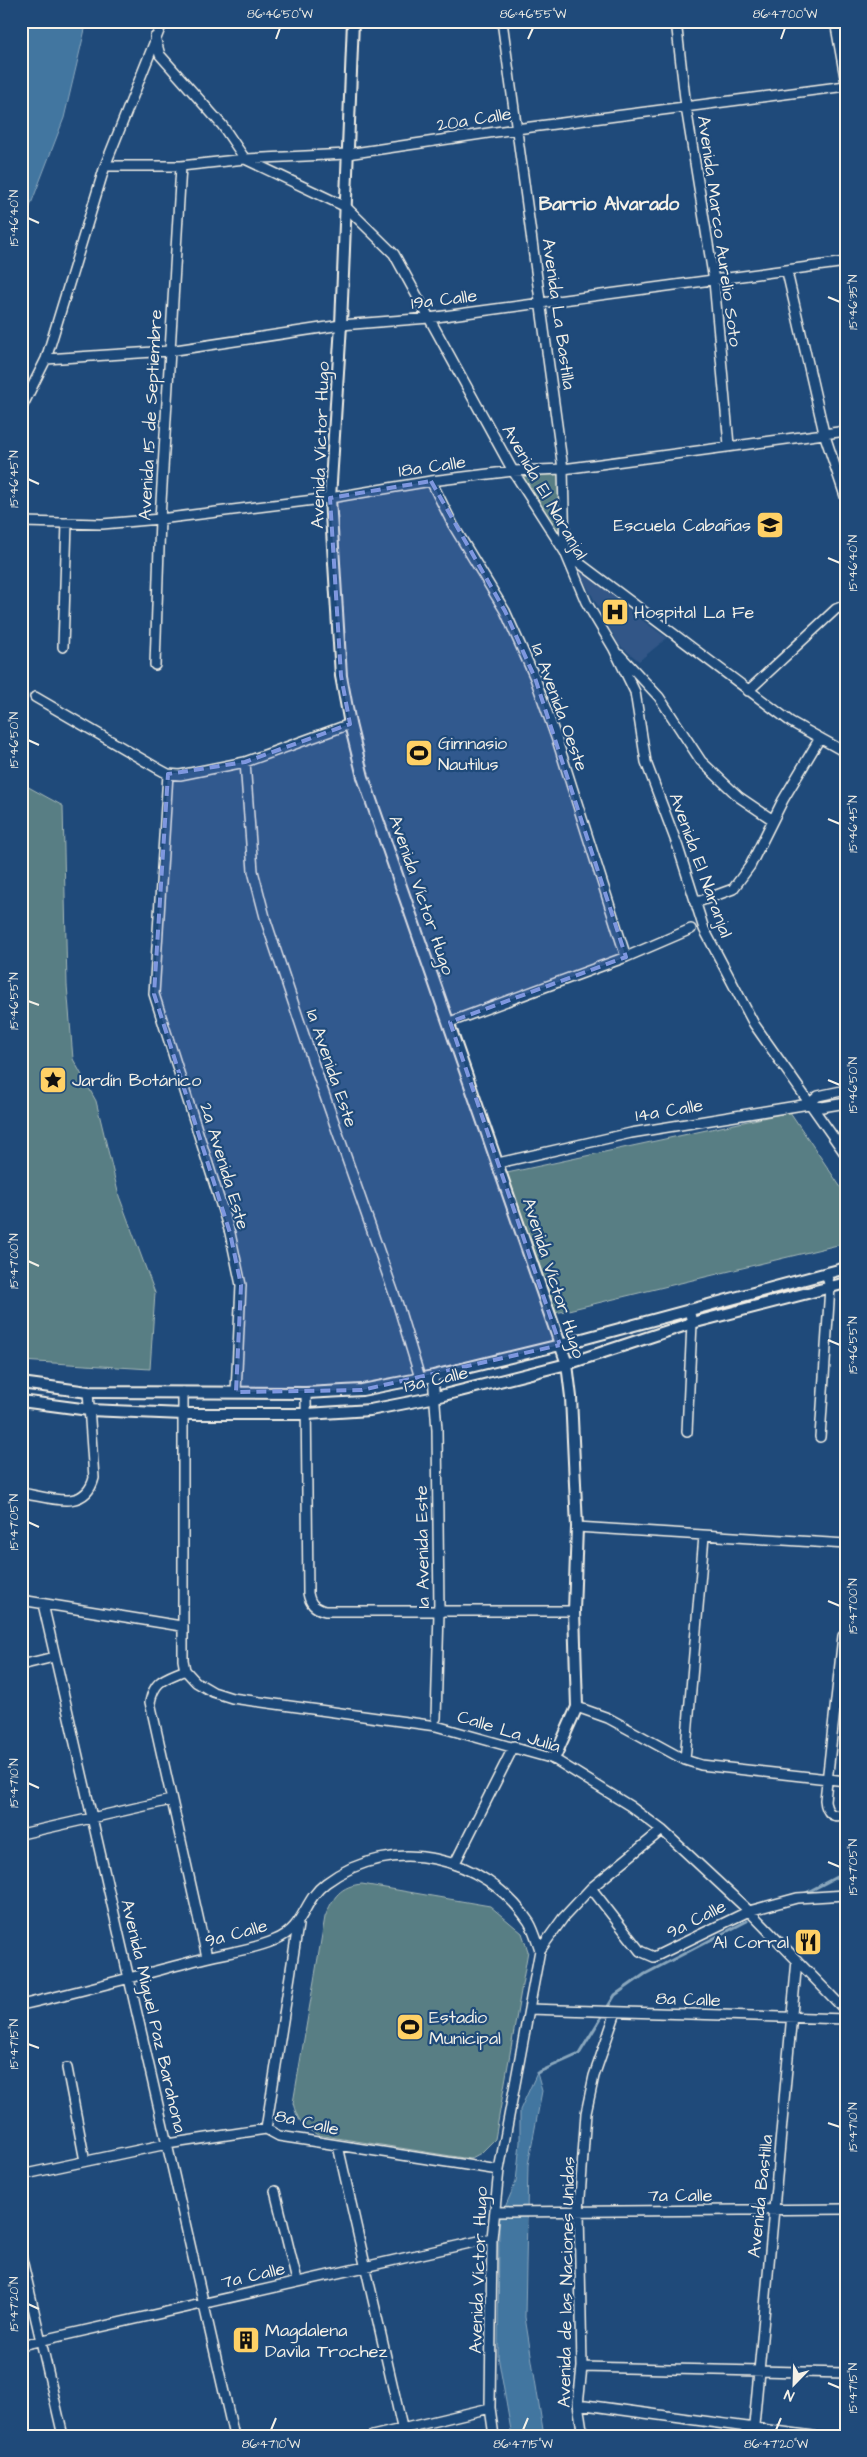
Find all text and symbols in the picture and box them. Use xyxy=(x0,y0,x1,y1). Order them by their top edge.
text: 86°46'50"W xyxy=(247,6,314,23)
text: 86°46'55"W xyxy=(500,6,567,23)
text: 86°47'00"W xyxy=(753,6,818,23)
street label: 20a Calle xyxy=(435,101,513,138)
street label: Avenida Marco Aurelio Soto xyxy=(691,114,748,348)
text: 15°46'40"N xyxy=(6,189,23,246)
district label: Barrio Alvarado xyxy=(539,191,680,218)
street label: Avenida La Bastilla xyxy=(536,237,581,391)
text: 15°46'35"N xyxy=(845,274,862,330)
street label: 19a Calle xyxy=(410,283,479,316)
street label: Avenida 15 de Septiembre xyxy=(132,309,169,521)
street label: Avenida Víctor Hugo xyxy=(305,361,337,529)
street label: Avenida El Naranjal xyxy=(496,420,594,565)
street label: 18a Calle xyxy=(397,449,468,484)
text: 15°46'45"N xyxy=(6,450,23,508)
school or university icon: Escuela Cabañas xyxy=(755,510,785,540)
place label: Escuela Cabañas xyxy=(613,513,751,538)
text: 15°46'40"N xyxy=(845,534,862,591)
hospital icon: Hospital La Fe xyxy=(600,597,630,627)
place label: Hospital La Fe xyxy=(634,600,755,625)
street label: 1a Avenida Oeste xyxy=(525,640,594,775)
text: 15°46'50"N xyxy=(6,711,23,768)
place label: Gimnasio Nautilus xyxy=(438,731,507,777)
sports icon: Gimnasio Nautilus xyxy=(404,738,434,768)
street label: Avenida El Naranjal xyxy=(663,789,738,941)
text: 15°46'45"N xyxy=(845,795,862,853)
street label: Avenida Víctor Hugo xyxy=(382,812,461,979)
text: 15°46'55"N xyxy=(6,972,23,1030)
street label: 1a Avenida Este xyxy=(300,1006,364,1131)
text: 15°46'50"N xyxy=(845,1056,862,1113)
place icon: Jardín Botánico xyxy=(38,1065,68,1095)
place label: Jardín Botánico xyxy=(72,1068,201,1093)
street label: 14a Calle xyxy=(633,1093,705,1128)
street label: 2a Avenida Este xyxy=(193,1100,256,1233)
street label: Avenida Víctor Hugo xyxy=(515,1195,591,1362)
text: 15°47'00"N xyxy=(6,1233,23,1289)
text: 15°46'55"N xyxy=(845,1316,862,1374)
street label: 13a Calle xyxy=(402,1360,471,1399)
street label: 1a Avenida Este xyxy=(409,1485,436,1609)
text: 15°47'05"N xyxy=(6,1493,23,1550)
text: 15°47'00"N xyxy=(845,1578,862,1634)
street label: Calle La Julia xyxy=(454,1704,564,1759)
text: 15°47'10"N xyxy=(6,1758,23,1808)
text: 15°47'05"N xyxy=(845,1838,862,1895)
street label: 9a Calle xyxy=(662,1894,731,1945)
street label: Avenida Miguel Paz Barahona xyxy=(114,1897,193,2135)
street label: 9a Calle xyxy=(202,1913,270,1954)
restaurant icon: Al Corral xyxy=(793,1927,823,1957)
place label: Al Corral xyxy=(713,1930,789,1955)
street label: 8a Calle xyxy=(655,1986,721,2013)
place label: Estadio Municipal xyxy=(429,2005,501,2051)
sports icon: Estadio Municipal xyxy=(395,2012,425,2042)
text: 15°47'15"N xyxy=(6,2018,23,2069)
text: 15°47'10"N xyxy=(845,2102,862,2152)
street label: 8a Calle xyxy=(272,2103,342,2142)
street label: Avenida Bastilla xyxy=(742,2133,779,2259)
street label: Avenida de las Naciones Unidas xyxy=(552,2156,581,2408)
street label: 7a Calle xyxy=(648,2183,713,2208)
street label: Avenida Víctor Hugo xyxy=(463,2186,495,2354)
street label: 7a Calle xyxy=(219,2256,288,2295)
text: 15°47'20"N xyxy=(6,2276,23,2331)
place label: Magdalena Davila Trochez xyxy=(265,2318,387,2364)
building icon: Magdalena Davila Trochez xyxy=(231,2325,261,2355)
north arrow xyxy=(770,2360,820,2410)
text: 15°47'15"N xyxy=(845,2362,862,2413)
text: N xyxy=(781,2384,797,2406)
text: 86°47'10"W xyxy=(242,2436,301,2453)
text: 86°47'15"W xyxy=(493,2436,554,2453)
text: 86°47'20"W xyxy=(744,2436,809,2453)

